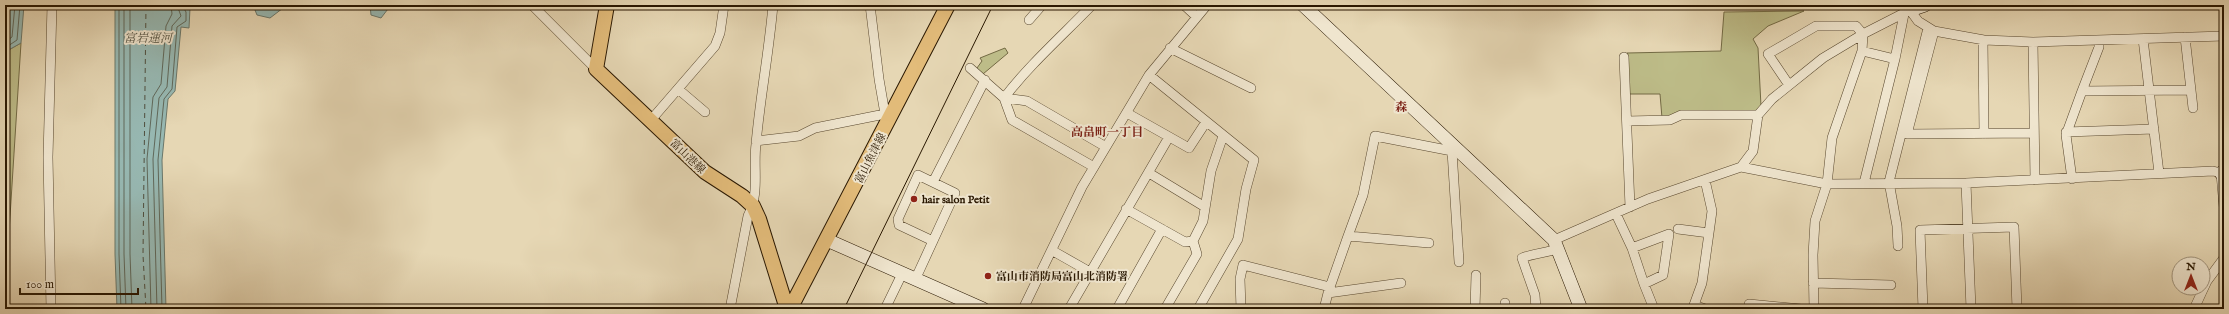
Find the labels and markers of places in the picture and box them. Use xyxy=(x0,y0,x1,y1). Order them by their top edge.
place label: hair salon Petit xyxy=(921,193,990,207)
marker: hair salon Petit xyxy=(909,194,919,204)
place label: 富山市消防局富山北消防署 xyxy=(996,270,1128,284)
marker: 富山市消防局富山北消防署 xyxy=(983,271,993,281)

